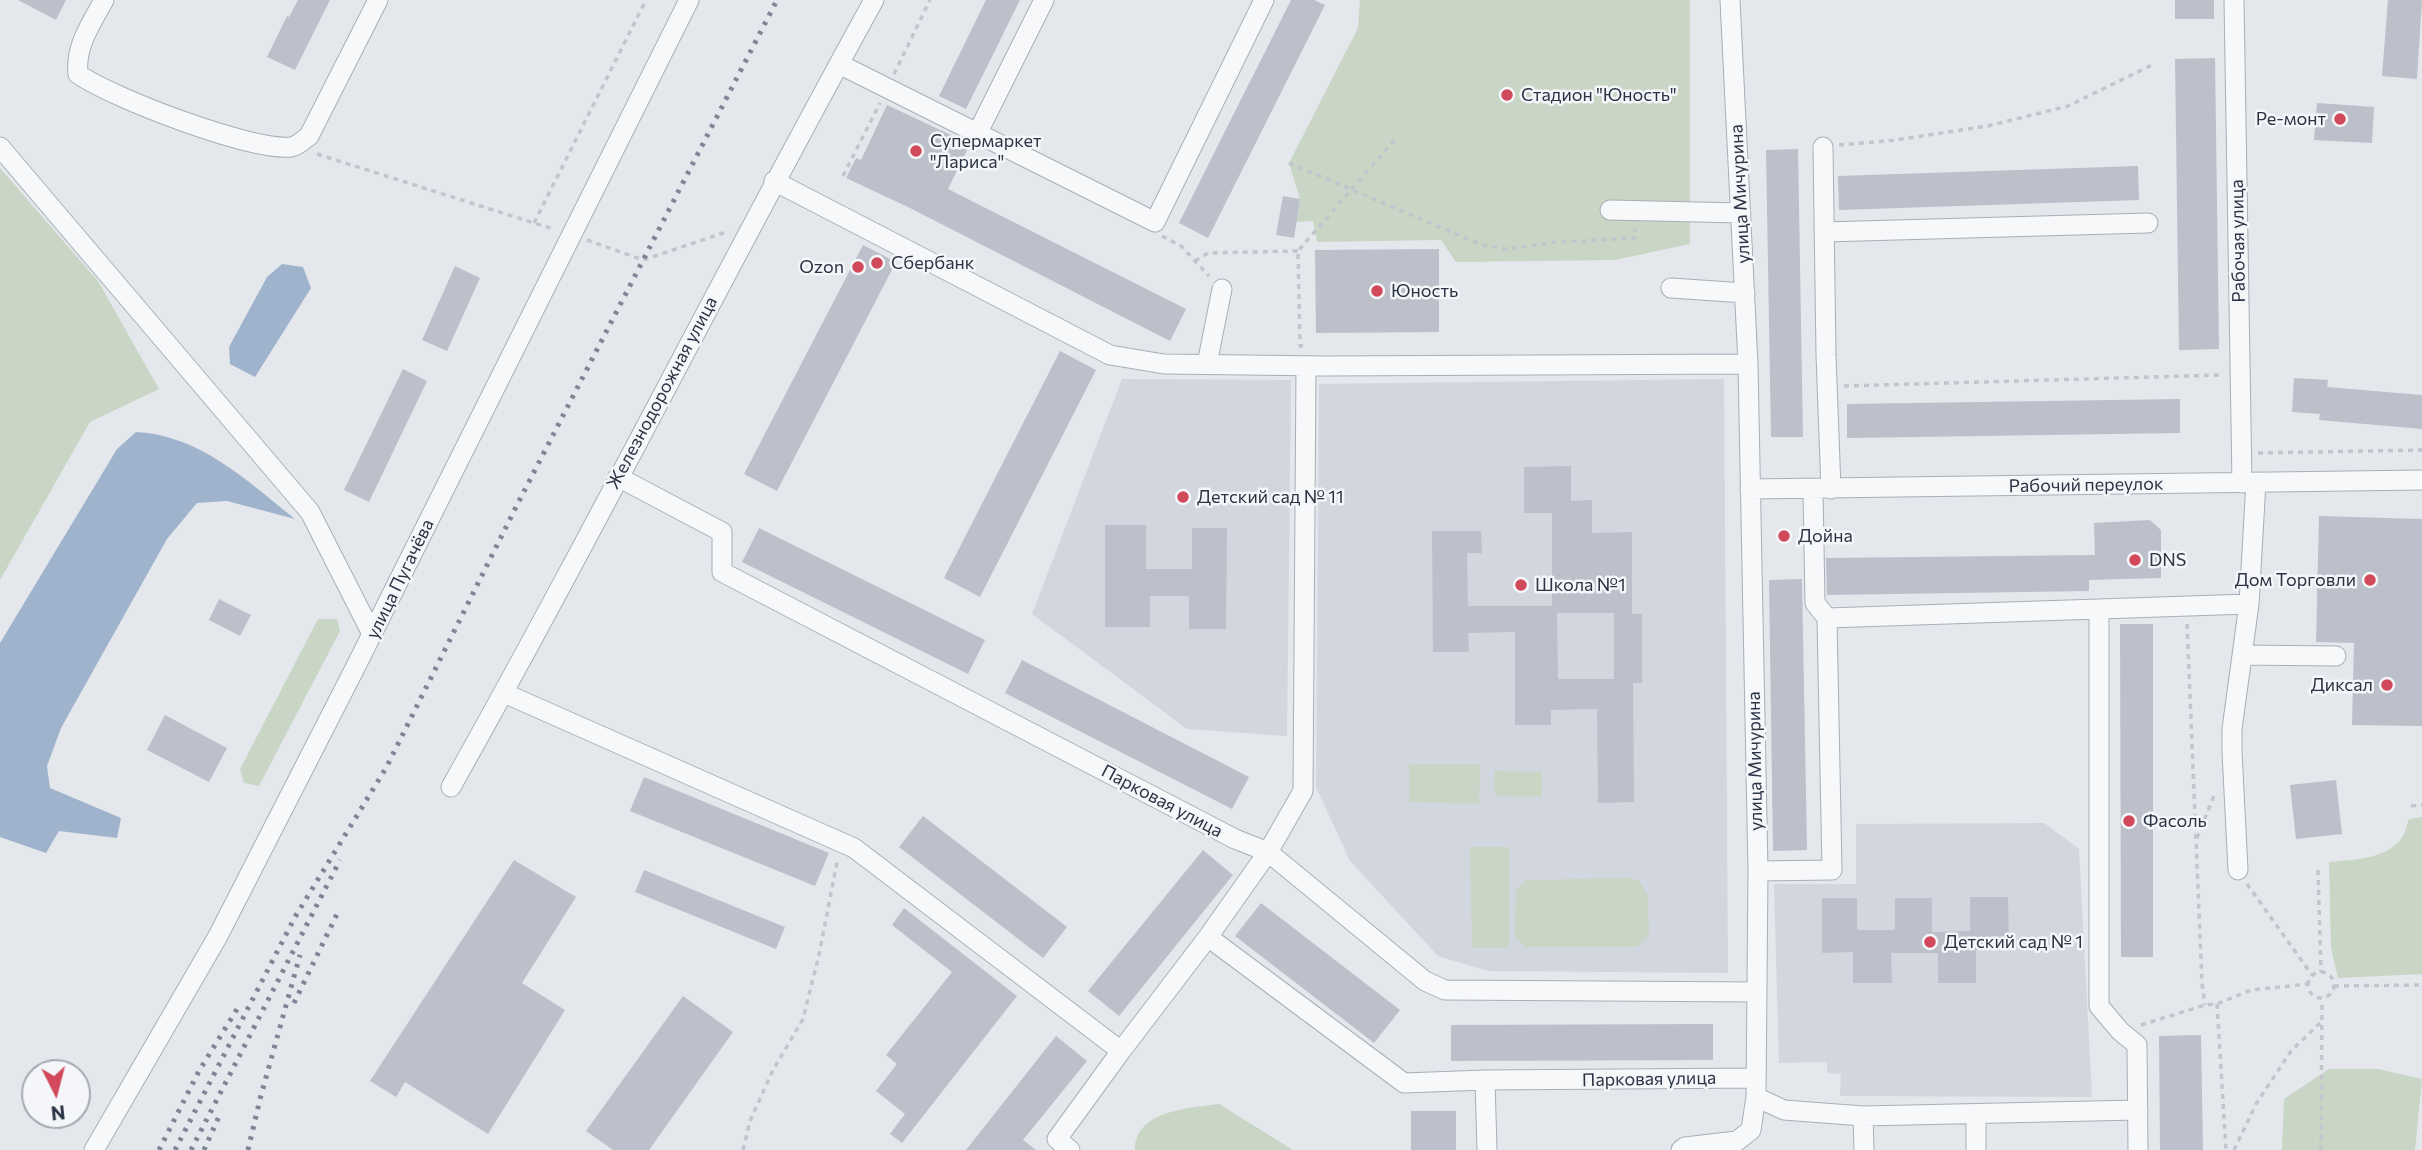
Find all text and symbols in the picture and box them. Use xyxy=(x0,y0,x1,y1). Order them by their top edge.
place label: Стадион "Юность" xyxy=(1521,84,1677,106)
marker: Стадион "Юность" xyxy=(1499,87,1515,103)
place label: Ре-монт xyxy=(2256,108,2326,130)
marker: Ре-монт xyxy=(2332,111,2348,127)
street label: улица Мичурина xyxy=(1726,124,1754,264)
place label: Супермаркет "Лариса" xyxy=(930,130,1041,172)
marker: Супермаркет "Лариса" xyxy=(908,143,924,159)
street label: Рабочая улица xyxy=(2226,179,2250,303)
place label: Сбербанк xyxy=(891,252,974,274)
marker: Сбербанк xyxy=(869,255,885,271)
place label: Ozon xyxy=(799,256,844,278)
marker: Ozon xyxy=(850,259,866,275)
place label: Юность xyxy=(1391,280,1458,302)
marker: Юность xyxy=(1369,283,1385,299)
street label: Железнодорожная улица xyxy=(602,293,722,493)
street label: Рабочий переулок xyxy=(2008,473,2164,497)
place label: Детский сад № 11 xyxy=(1197,486,1344,508)
marker: Детский сад № 11 xyxy=(1175,489,1191,505)
street label: улица Пугачёва xyxy=(362,516,438,642)
place label: Дойна xyxy=(1798,525,1853,547)
marker: Дойна xyxy=(1776,528,1792,544)
place label: DNS xyxy=(2149,549,2186,571)
marker: DNS xyxy=(2127,552,2143,568)
place label: Дом Торговли xyxy=(2235,569,2356,591)
marker: Дом Торговли xyxy=(2362,572,2378,588)
place label: Школа №1 xyxy=(1535,574,1626,596)
marker: Школа №1 xyxy=(1513,577,1529,593)
place label: Диксал xyxy=(2311,674,2373,696)
marker: Диксал xyxy=(2379,677,2395,693)
street label: улица Мичурина xyxy=(1743,691,1767,831)
street label: Парковая улица xyxy=(1098,760,1226,842)
place label: Фасоль xyxy=(2143,810,2207,832)
marker: Фасоль xyxy=(2121,813,2137,829)
place label: Детский сад № 1 xyxy=(1944,931,2083,953)
marker: Детский сад № 1 xyxy=(1922,934,1938,950)
north arrow xyxy=(21,1059,91,1129)
street label: Парковая улица xyxy=(1582,1067,1716,1091)
text: N xyxy=(50,1101,66,1126)

